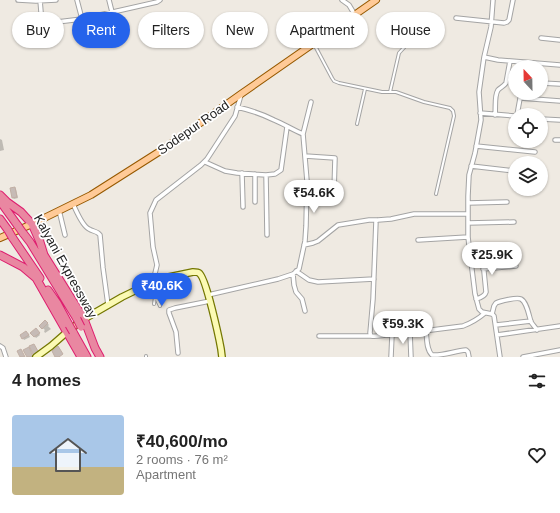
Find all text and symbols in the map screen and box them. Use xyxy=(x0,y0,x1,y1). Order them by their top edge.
chip: Buy xyxy=(12,12,64,48)
chip: Rent xyxy=(72,12,130,48)
chip: Filters xyxy=(138,12,204,48)
chip: New xyxy=(212,12,268,48)
chip: Apartment xyxy=(276,12,368,48)
chip: House xyxy=(376,12,445,48)
north arrow xyxy=(508,60,548,100)
map controls xyxy=(508,60,548,196)
street label: Sodepur Road xyxy=(155,97,232,158)
button: locate xyxy=(508,108,548,148)
button: layers xyxy=(508,156,548,196)
pin: ₹54.6K xyxy=(281,180,347,214)
text: ₹54.6K xyxy=(293,185,335,200)
street label: Kalyani Expressway xyxy=(31,212,101,321)
pin: ₹25.9K xyxy=(459,242,525,276)
text: ₹25.9K xyxy=(471,247,513,262)
pin: ₹40.6K xyxy=(129,273,195,307)
text: ₹40.6K xyxy=(141,278,183,293)
pin: ₹59.3K xyxy=(370,311,436,345)
text: ₹59.3K xyxy=(382,316,424,331)
icon: filters xyxy=(526,370,548,392)
text: 4 homes xyxy=(12,371,81,390)
icon: home xyxy=(44,431,92,479)
text: ₹40,600/mo xyxy=(136,432,228,451)
icon: heart xyxy=(526,444,548,466)
text: 2 rooms · 76 m² xyxy=(136,452,228,467)
text: Apartment xyxy=(136,467,196,482)

